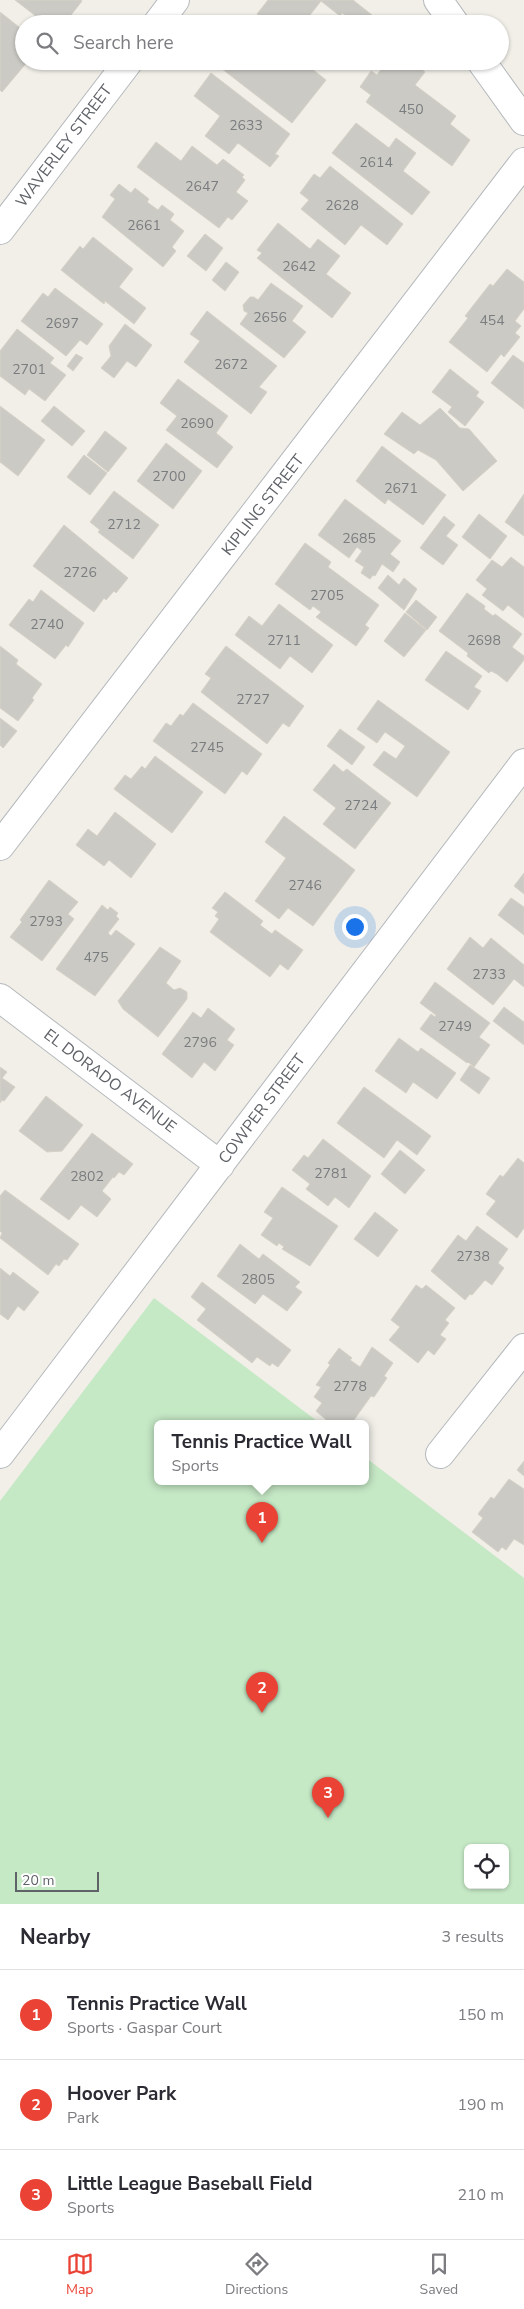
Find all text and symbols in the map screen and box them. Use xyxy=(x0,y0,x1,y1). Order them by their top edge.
search box xyxy=(15,15,509,70)
icon: search xyxy=(33,29,61,57)
text: Search here xyxy=(73,30,174,56)
street label: WAVERLEY STREET xyxy=(11,80,118,212)
house number: 450 xyxy=(398,100,424,119)
house number: 2633 xyxy=(229,116,263,135)
house number: 2614 xyxy=(359,153,393,172)
house number: 2647 xyxy=(185,177,219,196)
house number: 2628 xyxy=(325,196,359,215)
house number: 2661 xyxy=(127,216,161,235)
house number: 2642 xyxy=(282,257,316,276)
house number: 2656 xyxy=(253,308,287,327)
house number: 454 xyxy=(479,311,505,330)
house number: 2697 xyxy=(45,314,79,333)
house number: 2672 xyxy=(214,355,248,374)
house number: 2701 xyxy=(12,360,46,379)
house number: 2690 xyxy=(180,414,214,433)
street label: KIPLING STREET xyxy=(217,450,310,560)
house number: 2700 xyxy=(152,467,186,486)
house number: 2671 xyxy=(384,479,418,498)
house number: 2712 xyxy=(107,515,141,534)
house number: 2685 xyxy=(342,529,376,548)
house number: 2726 xyxy=(63,563,97,582)
house number: 2705 xyxy=(310,586,344,605)
house number: 2740 xyxy=(30,615,64,634)
house number: 2711 xyxy=(267,631,301,650)
house number: 2698 xyxy=(467,631,501,650)
house number: 2727 xyxy=(236,690,270,709)
house number: 2745 xyxy=(190,738,224,757)
house number: 2724 xyxy=(344,796,378,815)
house number: 2746 xyxy=(288,876,322,895)
house number: 2793 xyxy=(29,912,63,931)
your location xyxy=(342,914,368,940)
house number: 475 xyxy=(83,948,109,967)
house number: 2733 xyxy=(472,965,506,984)
house number: 2749 xyxy=(438,1017,472,1036)
street label: EL DORADO AVENUE xyxy=(39,1024,181,1138)
house number: 2796 xyxy=(183,1033,217,1052)
street label: COWPER STREET xyxy=(213,1049,311,1168)
house number: 2781 xyxy=(314,1164,348,1183)
house number: 2802 xyxy=(70,1167,104,1186)
house number: 2738 xyxy=(456,1247,490,1266)
house number: 2805 xyxy=(241,1270,275,1289)
house number: 2778 xyxy=(333,1377,367,1396)
popup xyxy=(154,1420,369,1485)
text: Tennis Practice Wall xyxy=(172,1429,351,1455)
text: Sports xyxy=(172,1455,219,1477)
pin: 1 xyxy=(246,1502,278,1543)
pin: 2 xyxy=(246,1672,278,1713)
pin: 3 xyxy=(312,1777,344,1818)
map controls xyxy=(464,1844,509,1889)
button: locate xyxy=(464,1844,509,1889)
scale bar xyxy=(15,1869,99,1892)
text: 20 m xyxy=(22,1871,54,1890)
text: Nearby xyxy=(20,1923,90,1951)
text: 3 results xyxy=(442,1926,504,1948)
text: Tennis Practice Wall xyxy=(67,1991,247,2017)
text: 1 xyxy=(31,2004,41,2026)
text: 150 m xyxy=(457,2004,504,2026)
text: Sports · Gaspar Court xyxy=(67,2017,222,2039)
text: Hoover Park xyxy=(67,2081,176,2107)
text: 2 xyxy=(31,2094,41,2116)
text: 190 m xyxy=(457,2094,504,2116)
text: Park xyxy=(67,2107,99,2129)
text: Little League Baseball Field xyxy=(67,2171,312,2197)
text: 3 xyxy=(31,2184,41,2206)
text: 210 m xyxy=(457,2184,504,2206)
text: Sports xyxy=(67,2197,115,2219)
tab: Map xyxy=(66,2250,94,2299)
tab: Directions xyxy=(225,2250,288,2299)
tab: Saved xyxy=(420,2250,458,2299)

